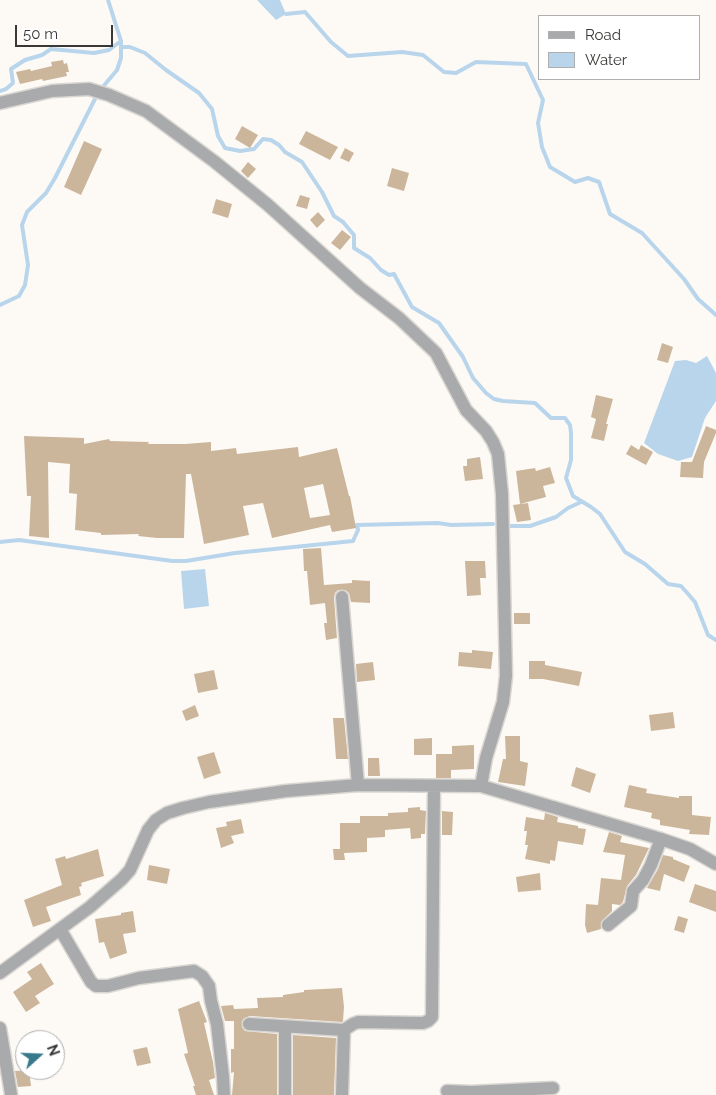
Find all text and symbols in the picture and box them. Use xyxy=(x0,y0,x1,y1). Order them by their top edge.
scale bar xyxy=(18,15,115,47)
legend xyxy=(538,15,701,80)
text: 50 m xyxy=(23,25,58,43)
text: Road xyxy=(585,26,621,44)
text: Water xyxy=(585,51,627,69)
north arrow xyxy=(15,1030,65,1080)
text: N xyxy=(44,1042,63,1058)

